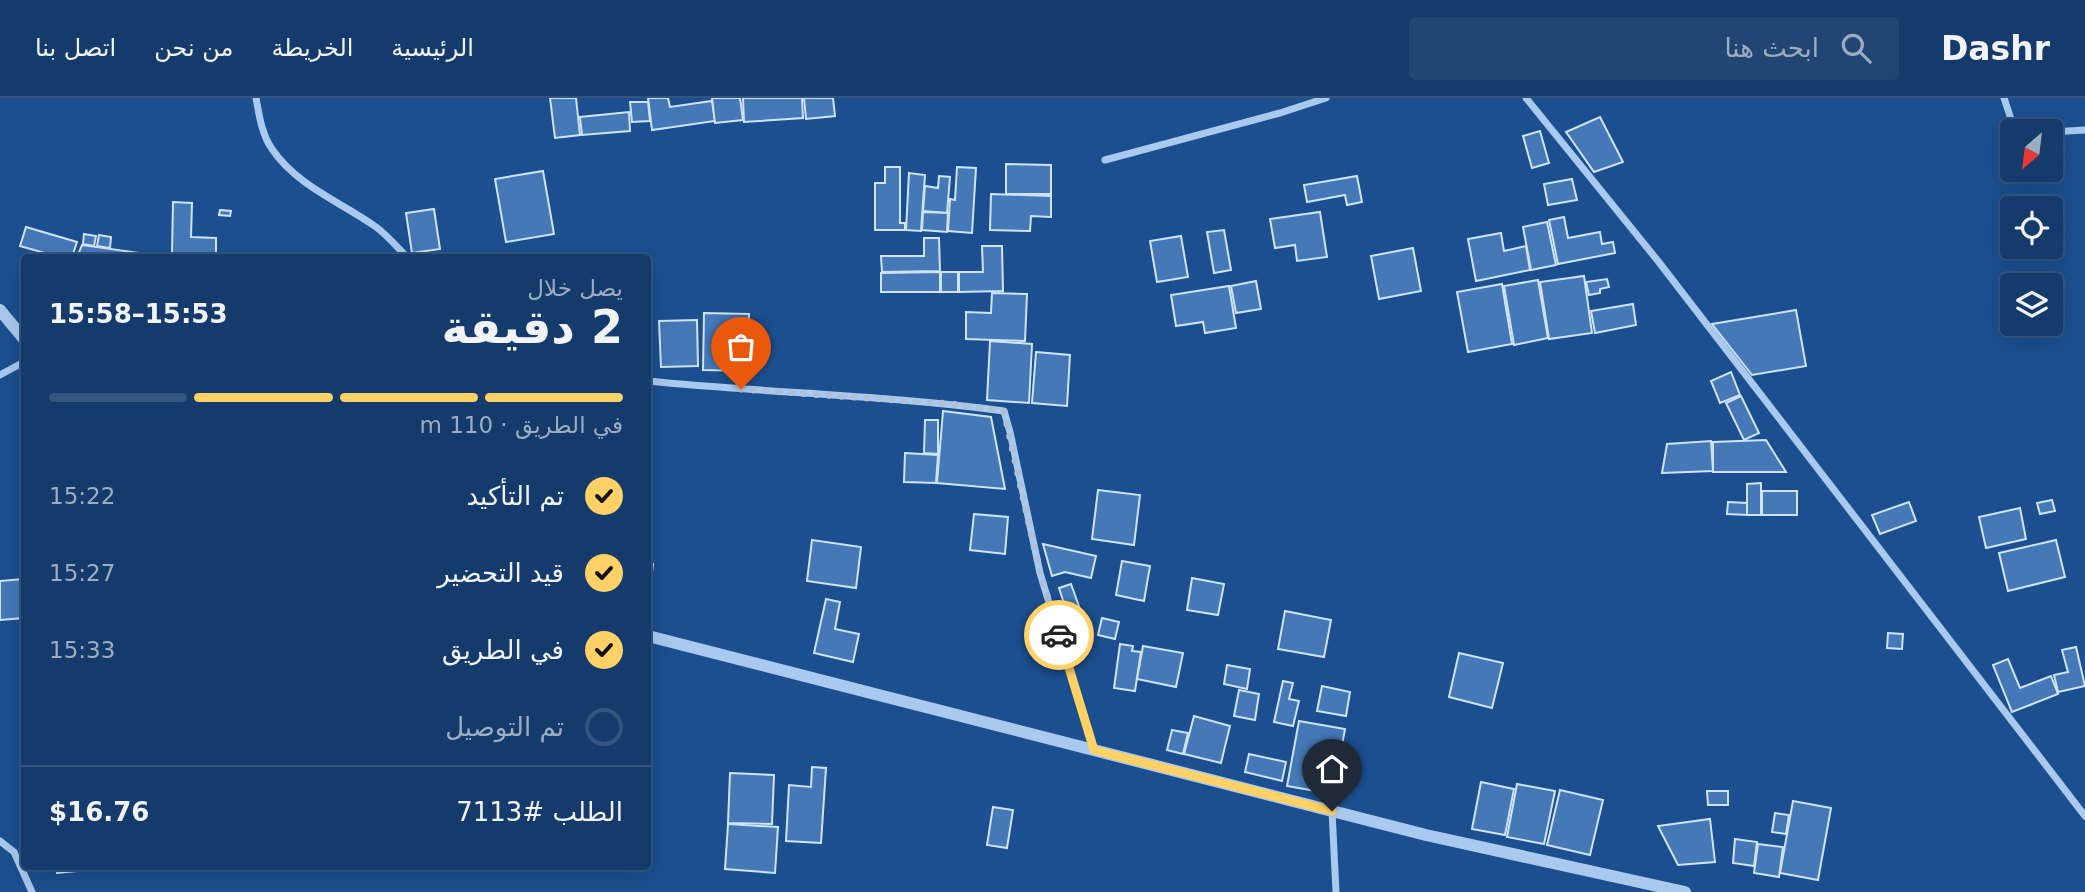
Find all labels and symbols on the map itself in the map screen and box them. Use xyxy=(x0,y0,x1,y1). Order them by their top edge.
north arrow xyxy=(2000,119,2063,182)
pin xyxy=(711,317,771,389)
courier xyxy=(1024,600,1094,670)
pin xyxy=(1302,739,1362,811)

